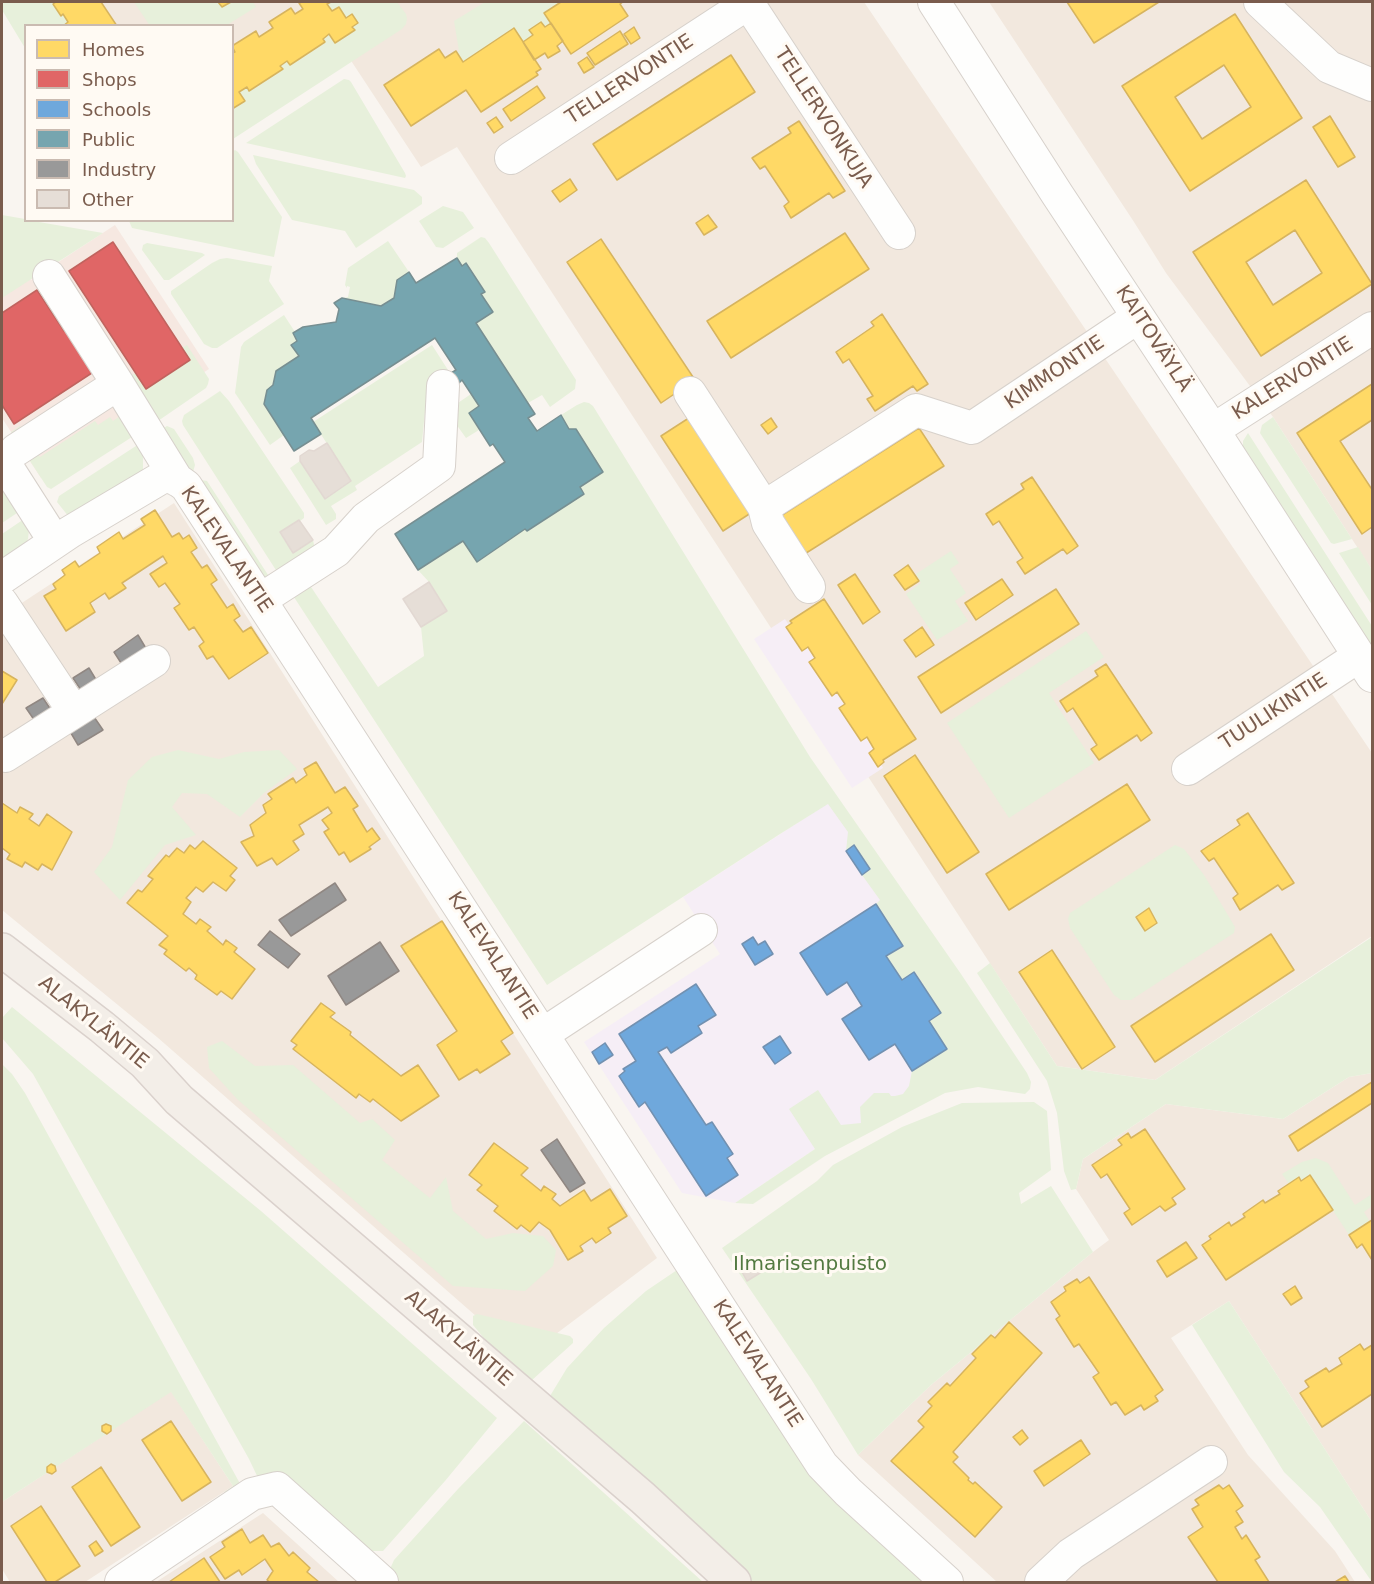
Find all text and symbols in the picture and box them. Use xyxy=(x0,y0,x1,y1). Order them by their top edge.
legend xyxy=(24,24,234,222)
street label: TELLERVONTIE xyxy=(562,30,698,130)
text: Homes xyxy=(82,39,145,60)
street label: TELLERVONKUJA xyxy=(769,43,877,193)
text: Shops xyxy=(82,69,137,90)
text: Schools xyxy=(82,99,151,120)
text: Public xyxy=(82,129,135,150)
text: Industry xyxy=(82,159,156,180)
text: Other xyxy=(82,189,133,210)
street label: KAITOVÄYLÄ xyxy=(1110,281,1196,397)
street label: KIMMONTIE xyxy=(1001,331,1109,415)
street label: KALERVONTIE xyxy=(1228,332,1358,426)
street label: KALEVALANTIE xyxy=(175,482,277,618)
street label: TUULIKINTIE xyxy=(1216,668,1332,756)
street label: KALEVALANTIE xyxy=(442,888,542,1024)
street label: ALAKYLÄNTIE xyxy=(33,971,153,1075)
park label: Ilmarisenpuisto xyxy=(733,1253,887,1277)
street label: ALAKYLÄNTIE xyxy=(399,1286,517,1392)
street label: KALEVALANTIE xyxy=(707,1296,807,1432)

